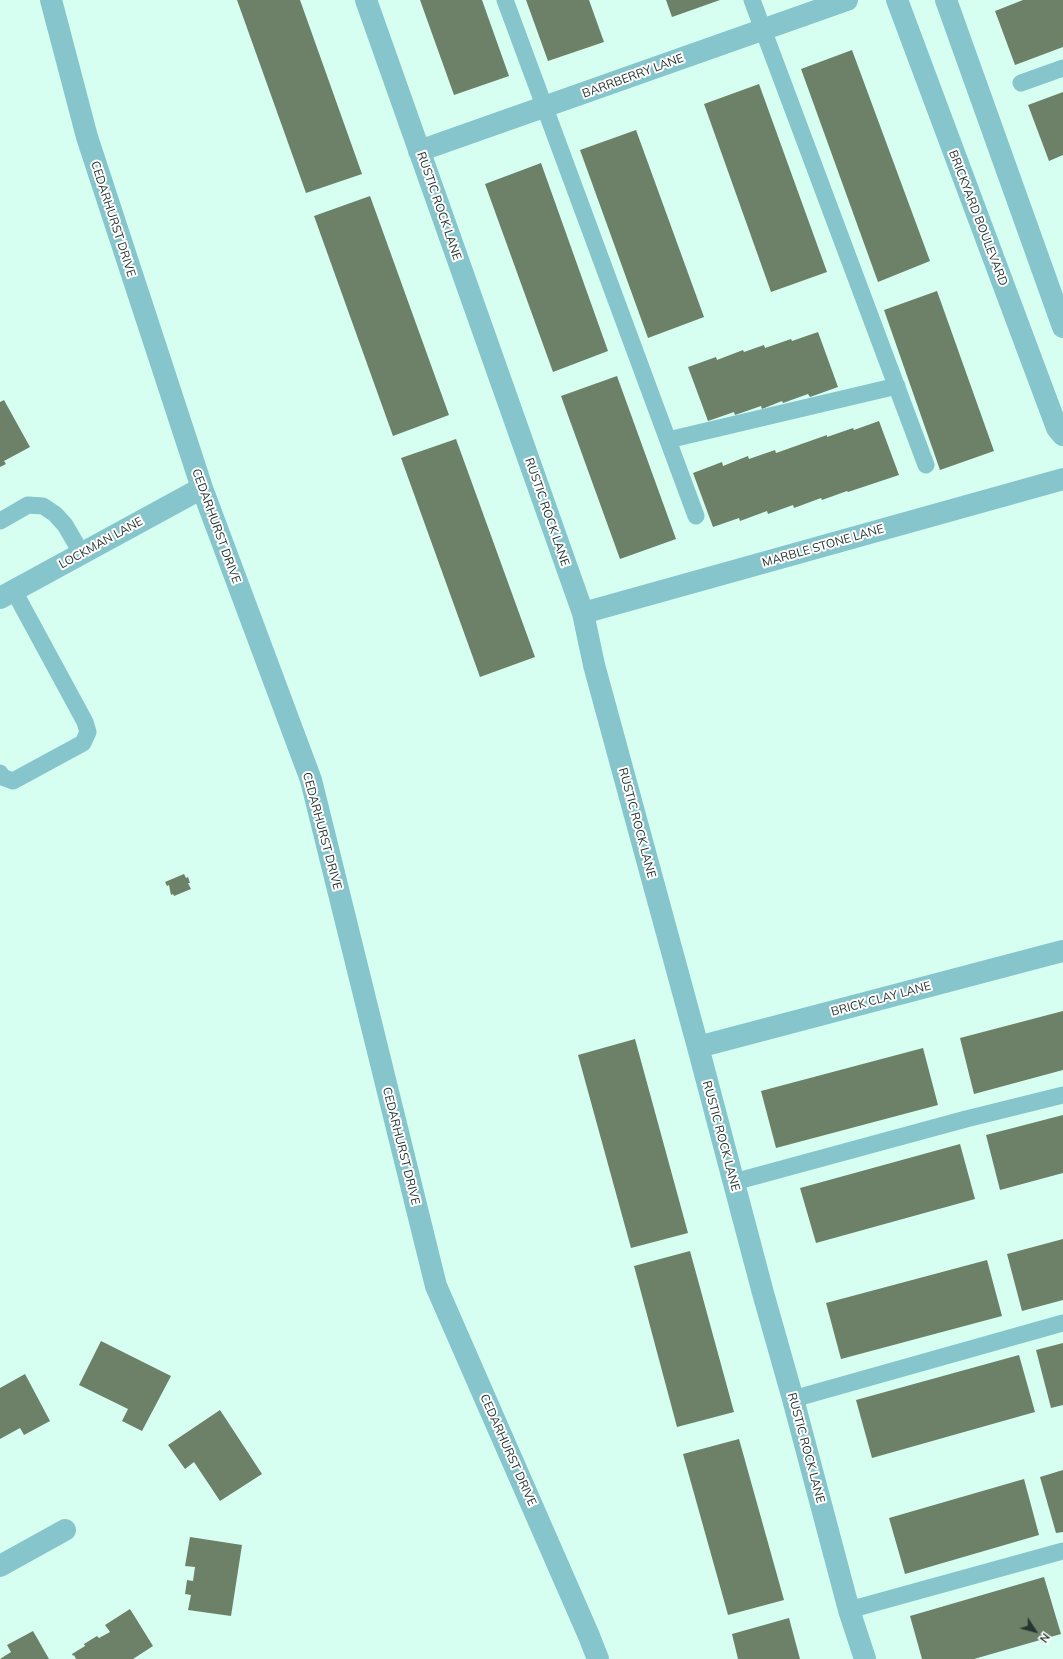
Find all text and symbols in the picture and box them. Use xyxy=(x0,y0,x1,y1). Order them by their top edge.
street label: BARRBERRY LANE xyxy=(580,51,686,101)
street label: BRICKYARD BOULEVARD xyxy=(945,148,1011,288)
street label: RUSTIC ROCK LANE xyxy=(414,150,464,262)
street label: CEDARHURST DRIVE xyxy=(87,159,139,279)
street label: RUSTIC ROCK LANE xyxy=(522,456,572,568)
street label: CEDARHURST DRIVE xyxy=(189,467,243,585)
street label: LOCKMAN LANE xyxy=(57,514,145,572)
street label: MARBLE STONE LANE xyxy=(761,522,885,570)
street label: RUSTIC ROCK LANE xyxy=(615,766,659,880)
street label: CEDARHURST DRIVE xyxy=(299,771,345,891)
street label: BRICK CLAY LANE xyxy=(830,979,932,1019)
street label: RUSTIC ROCK LANE xyxy=(699,1079,743,1193)
street label: CEDARHURST DRIVE xyxy=(379,1086,423,1206)
street label: RUSTIC ROCK LANE xyxy=(784,1391,828,1505)
street label: CEDARHURST DRIVE xyxy=(477,1392,539,1508)
north arrow xyxy=(1015,1611,1055,1651)
text: N xyxy=(1037,1631,1053,1646)

